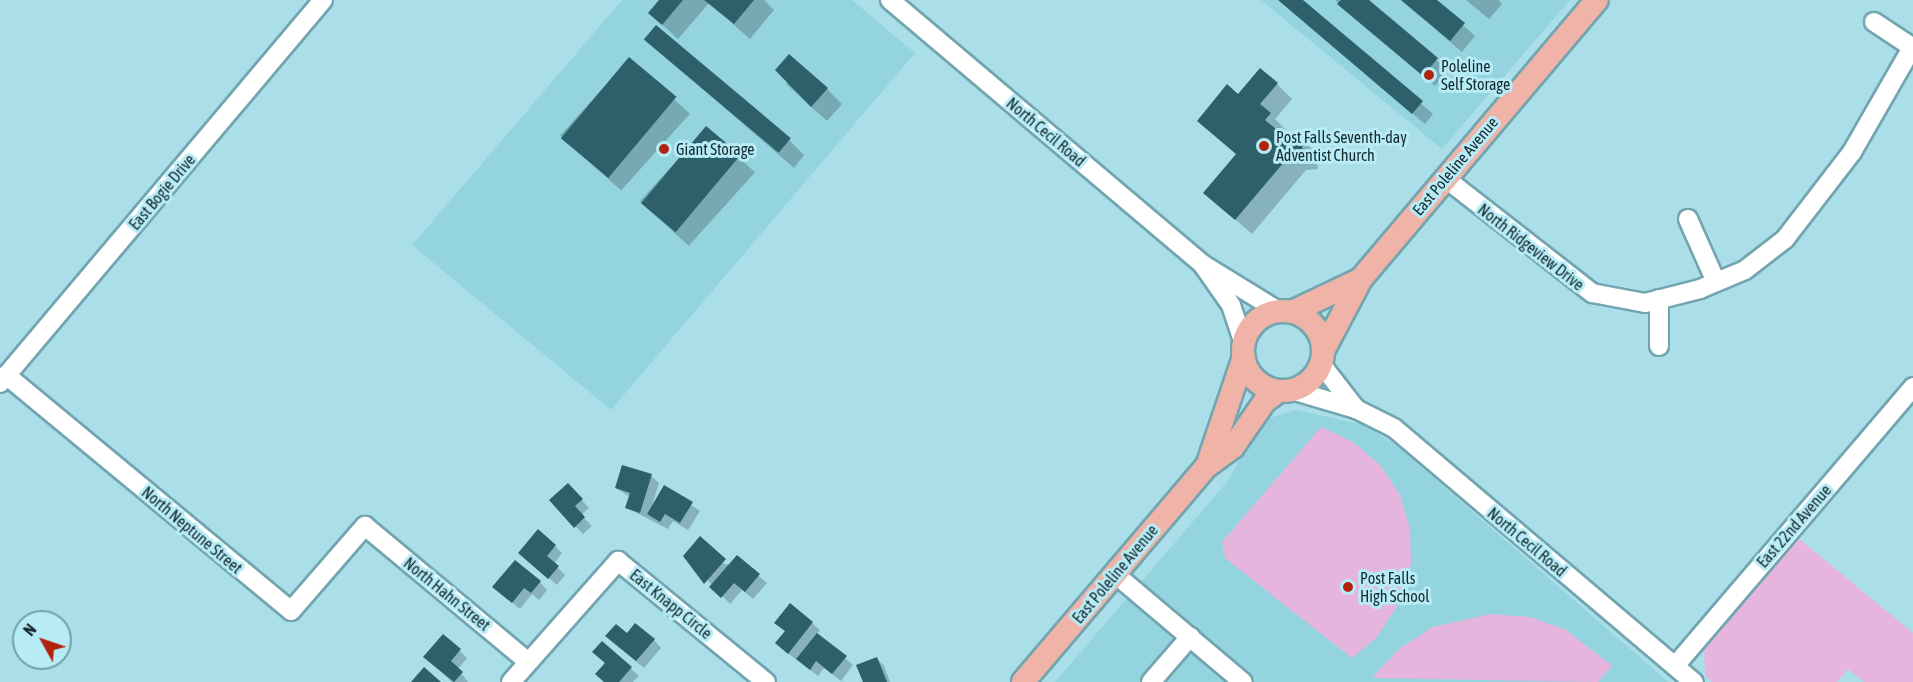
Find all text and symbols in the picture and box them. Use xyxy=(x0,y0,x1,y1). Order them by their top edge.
place label: Poleline Self Storage xyxy=(1441,56,1510,94)
marker: Poleline Self Storage xyxy=(1422,68,1436,82)
street label: North Cecil Road xyxy=(1003,93,1089,171)
street label: East Poleline Avenue xyxy=(1408,113,1502,219)
place label: Post Falls Seventh-day Adventist Church xyxy=(1276,127,1407,165)
place label: Giant Storage xyxy=(676,139,755,159)
marker: Post Falls Seventh-day Adventist Church xyxy=(1257,139,1271,153)
marker: Giant Storage xyxy=(657,142,671,156)
street label: East Bogie Drive xyxy=(125,150,199,234)
street label: North Ridgeview Drive xyxy=(1474,200,1588,294)
street label: East 22nd Avenue xyxy=(1753,481,1835,571)
street label: North Neptune Street xyxy=(138,482,246,578)
street label: North Cecil Road xyxy=(1484,503,1570,581)
street label: East Poleline Avenue xyxy=(1068,521,1162,627)
street label: North Hahn Street xyxy=(400,553,494,635)
street label: East Knapp Circle xyxy=(626,565,716,643)
place label: Post Falls High School xyxy=(1360,568,1429,606)
marker: Post Falls High School xyxy=(1341,580,1355,594)
north arrow xyxy=(12,610,72,670)
text: N xyxy=(20,620,40,639)

